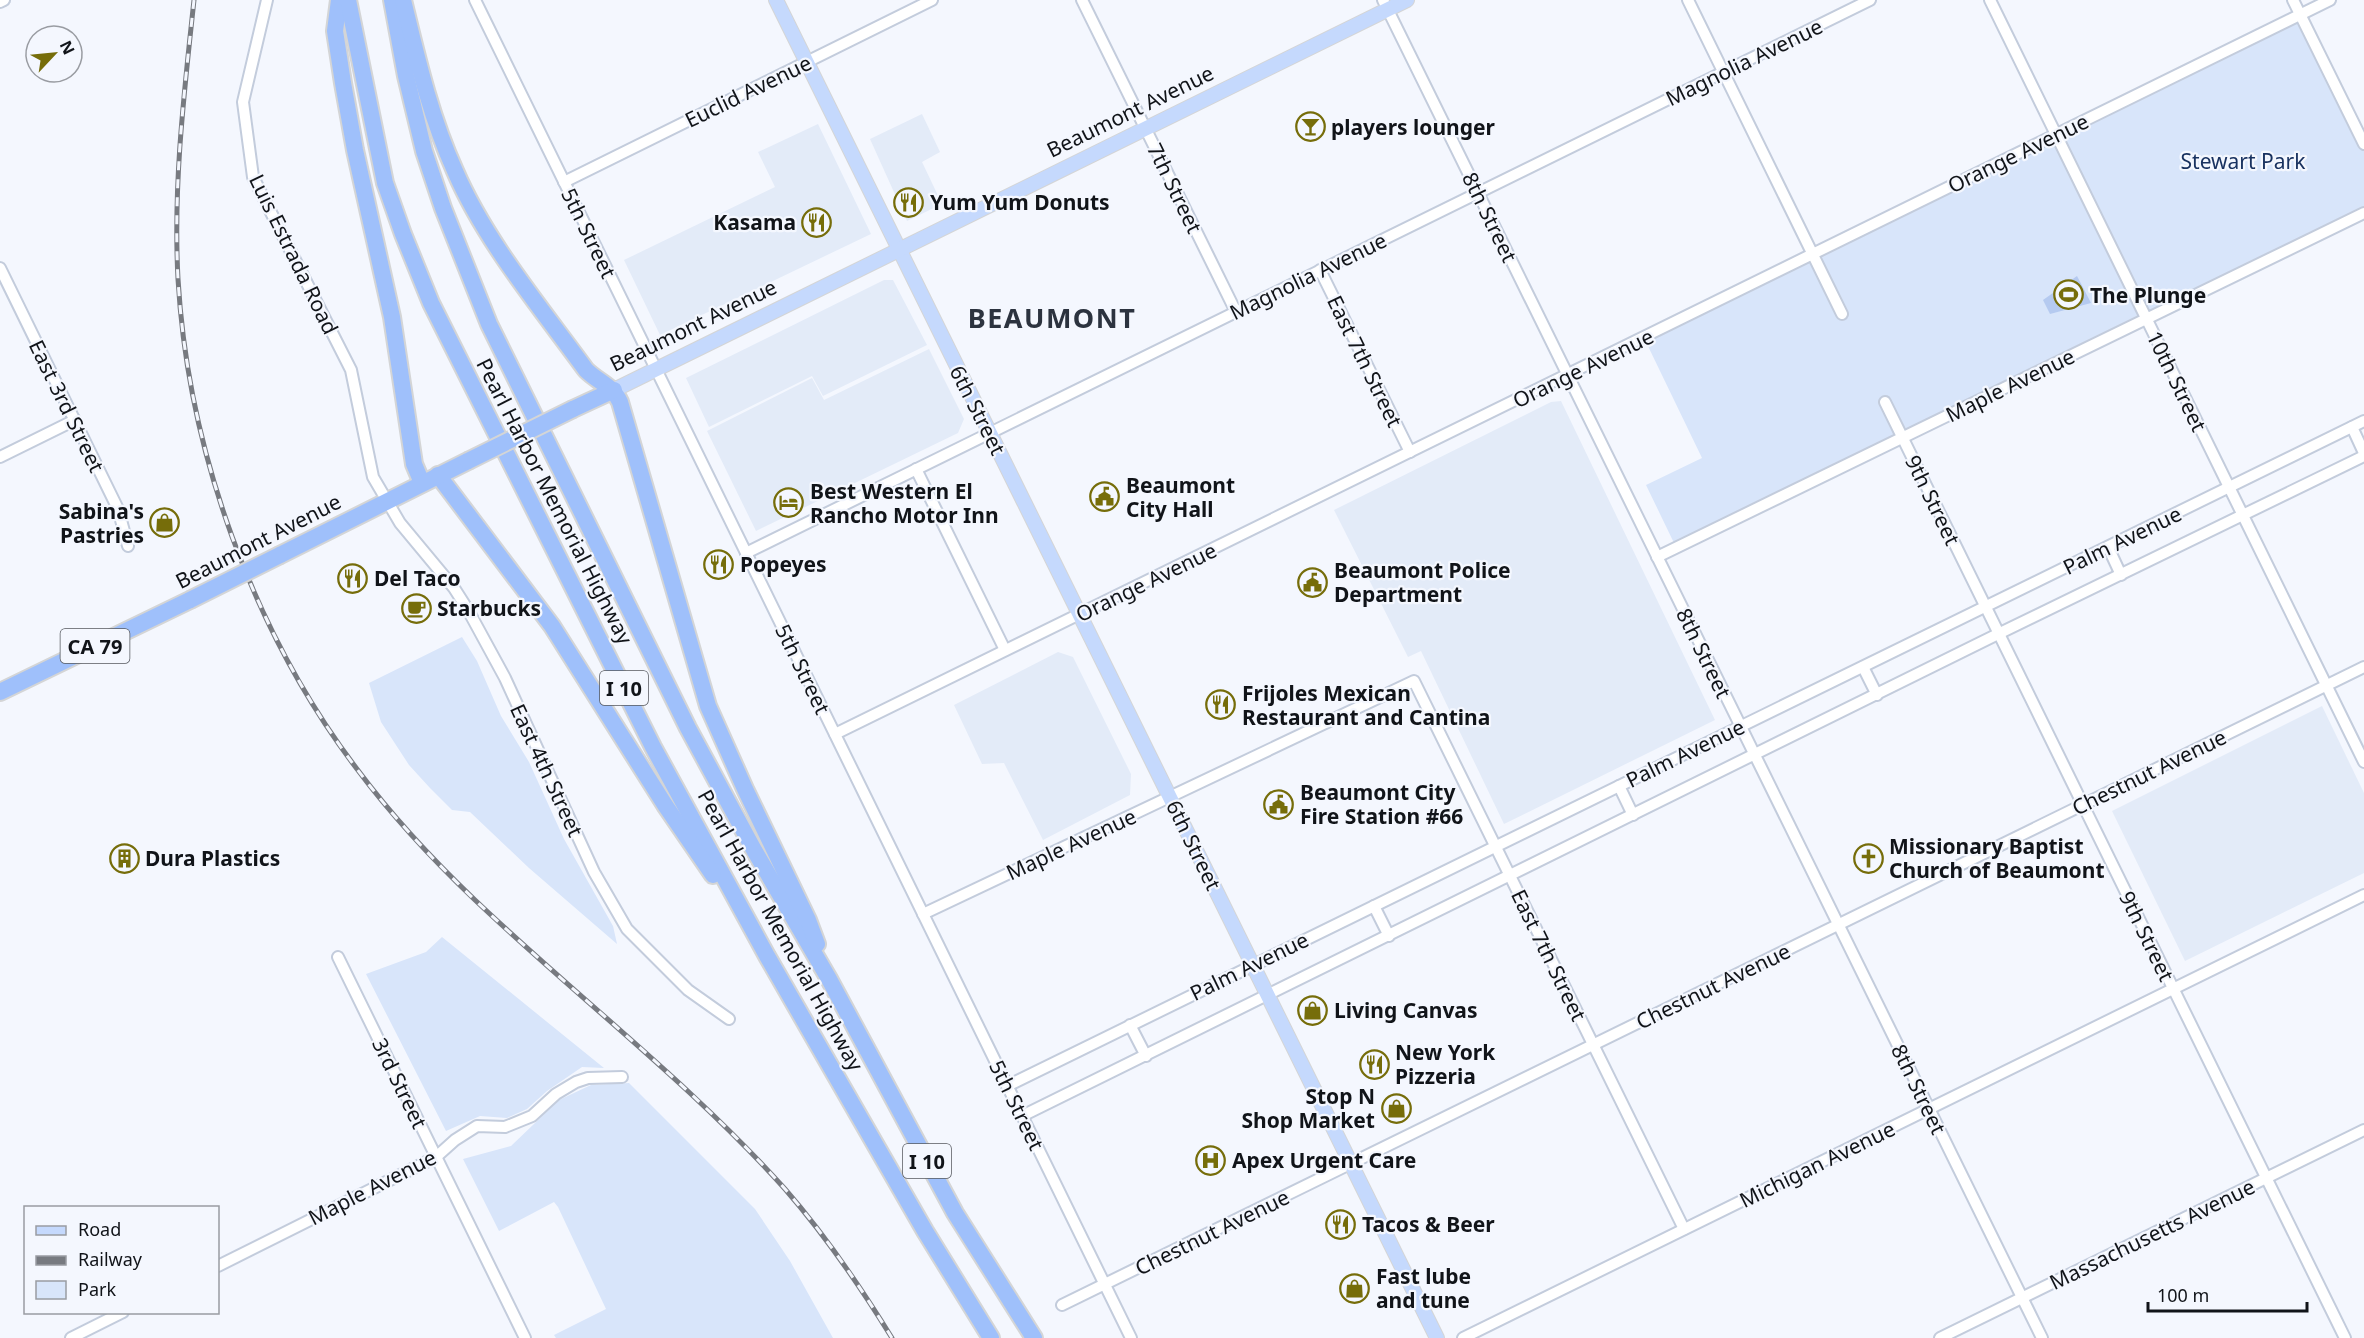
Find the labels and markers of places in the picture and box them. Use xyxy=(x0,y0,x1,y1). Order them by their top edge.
bar icon: players lounger xyxy=(1294,111,1326,143)
place label: players lounger xyxy=(1331,113,1496,141)
restaurant icon: Yum Yum Donuts xyxy=(893,186,925,218)
place label: Yum Yum Donuts xyxy=(930,188,1110,216)
restaurant icon: Kasama xyxy=(801,206,833,238)
place label: Kasama xyxy=(713,208,796,236)
sports icon: The Plunge xyxy=(2053,279,2085,311)
place label: The Plunge xyxy=(2090,281,2206,309)
place label: Beaumont City Hall xyxy=(1126,471,1235,523)
place label: Best Western El Rancho Motor Inn xyxy=(810,477,999,529)
public building icon: Beaumont City Hall xyxy=(1089,481,1121,513)
hotel icon: Best Western El Rancho Motor Inn xyxy=(773,487,805,519)
place label: Sabina's Pastries xyxy=(59,497,144,549)
shop icon: Sabina's Pastries xyxy=(149,507,181,539)
restaurant icon: Popeyes xyxy=(703,548,735,580)
place label: Popeyes xyxy=(740,550,827,578)
place label: Beaumont Police Department xyxy=(1334,556,1511,608)
restaurant icon: Del Taco xyxy=(337,562,369,594)
place label: Del Taco xyxy=(374,564,461,592)
public building icon: Beaumont Police Department xyxy=(1297,566,1329,598)
cafe icon: Starbucks xyxy=(400,592,432,624)
place label: Starbucks xyxy=(437,594,541,622)
place label: Frijoles Mexican Restaurant and Cantina xyxy=(1242,679,1490,731)
restaurant icon: Frijoles Mexican Restaurant and Cantina xyxy=(1205,689,1237,721)
place label: Beaumont City Fire Station #66 xyxy=(1300,778,1463,830)
public building icon: Beaumont City Fire Station #66 xyxy=(1263,788,1295,820)
place label: Missionary Baptist Church of Beaumont xyxy=(1889,832,2105,884)
building icon: Dura Plastics xyxy=(108,842,140,874)
church icon: Missionary Baptist Church of Beaumont xyxy=(1852,842,1884,874)
place label: Dura Plastics xyxy=(145,844,280,872)
shop icon: Living Canvas xyxy=(1297,994,1329,1026)
place label: Living Canvas xyxy=(1334,996,1478,1024)
place label: New York Pizzeria xyxy=(1395,1038,1496,1090)
restaurant icon: New York Pizzeria xyxy=(1358,1048,1390,1080)
place label: Stop N Shop Market xyxy=(1241,1082,1375,1134)
shop icon: Stop N Shop Market xyxy=(1380,1092,1412,1124)
hospital icon: Apex Urgent Care xyxy=(1195,1144,1227,1176)
place label: Apex Urgent Care xyxy=(1232,1146,1416,1174)
restaurant icon: Tacos & Beer xyxy=(1325,1208,1357,1240)
place label: Tacos & Beer xyxy=(1362,1210,1495,1238)
place label: Fast lube and tune xyxy=(1376,1262,1471,1314)
shop icon: Fast lube and tune xyxy=(1339,1272,1371,1304)

